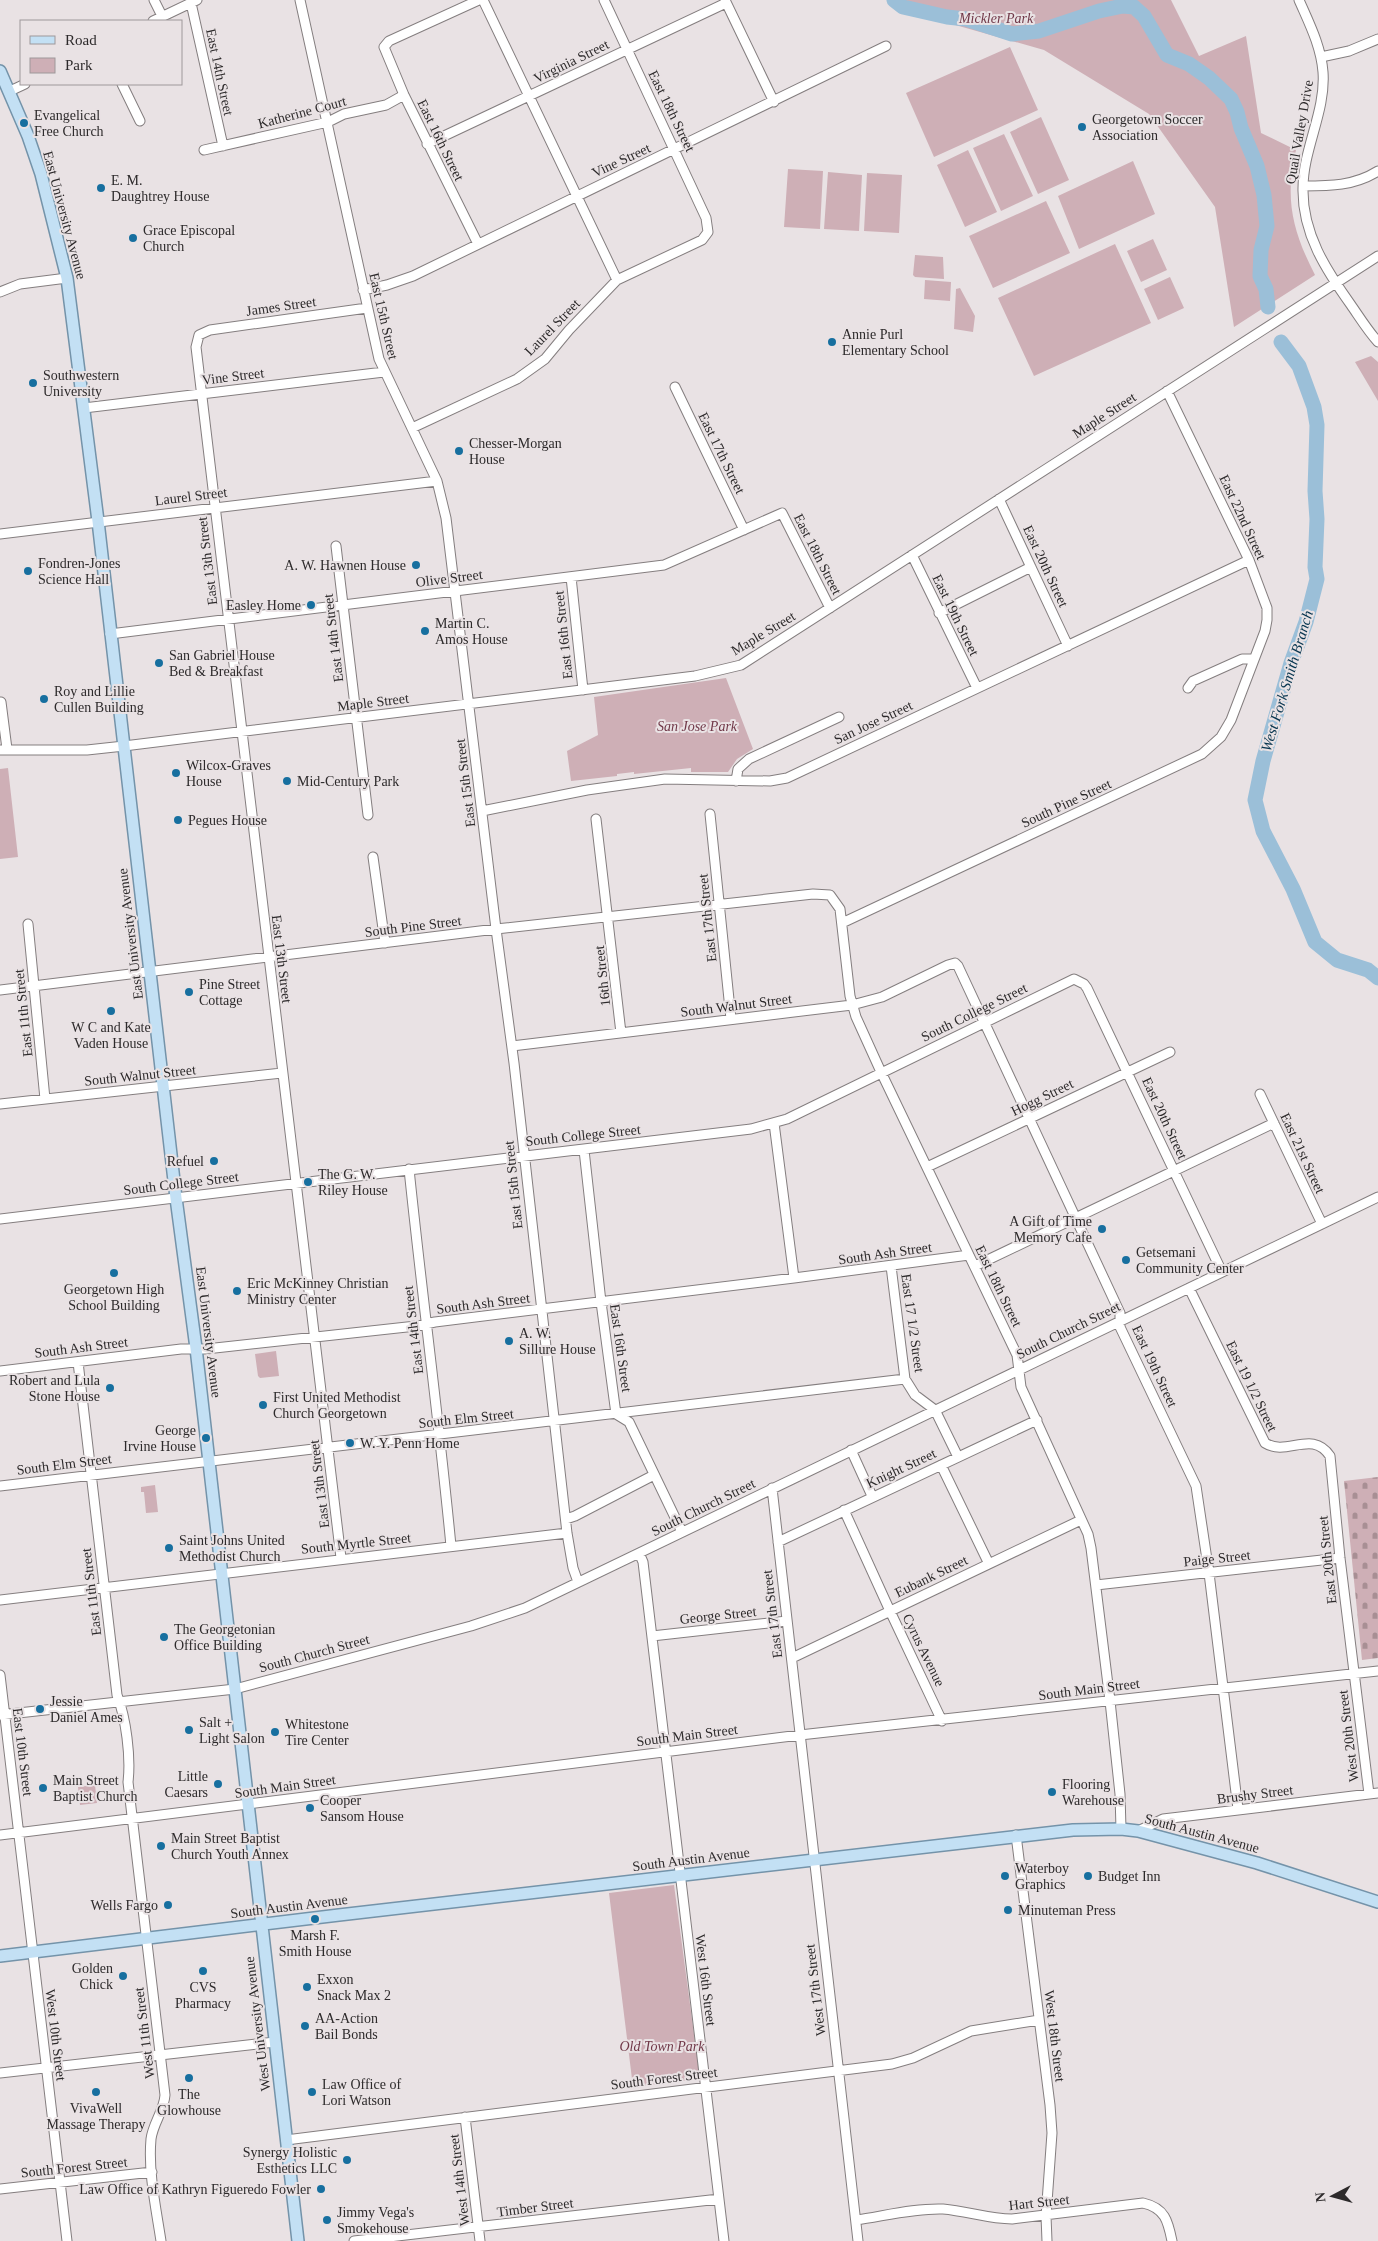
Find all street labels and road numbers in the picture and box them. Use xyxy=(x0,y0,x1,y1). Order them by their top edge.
street label: East 14th Street xyxy=(203,27,236,117)
street label: Virginia Street xyxy=(531,37,611,86)
street label: East 18th Street xyxy=(645,68,698,154)
street label: Quail Valley Drive xyxy=(1283,79,1316,185)
street label: Katherine Court xyxy=(256,93,348,131)
street label: East 16th Street xyxy=(414,97,467,183)
street label: Vine Street xyxy=(590,140,653,180)
street label: East University Avenue xyxy=(40,149,89,281)
street label: East 15th Street xyxy=(366,271,401,361)
street label: James Street xyxy=(245,294,317,319)
street label: Laurel Street xyxy=(522,296,583,359)
street label: Vine Street xyxy=(201,365,265,388)
street label: Maple Street xyxy=(1070,389,1139,441)
street label: East 17th Street xyxy=(695,410,748,496)
street label: East 22nd Street xyxy=(1216,472,1269,562)
street label: Laurel Street xyxy=(154,485,228,508)
street label: East 18th Street xyxy=(791,511,844,597)
street label: East 13th Street xyxy=(195,516,220,606)
street label: East 20th Street xyxy=(1020,523,1071,610)
street label: Olive Street xyxy=(415,567,483,590)
street label: East 19th Street xyxy=(929,572,982,658)
street label: East 16th Street xyxy=(551,590,576,680)
street label: East 14th Street xyxy=(321,593,346,683)
street label: Maple Street xyxy=(729,608,798,658)
street label: Maple Street xyxy=(336,691,410,714)
street label: San Jose Street xyxy=(832,698,915,747)
street label: East 15th Street xyxy=(453,738,478,828)
street label: South Pine Street xyxy=(1019,776,1114,831)
street label: East University Avenue xyxy=(115,868,146,1000)
street label: East 17th Street xyxy=(695,873,720,963)
street label: South Pine Street xyxy=(364,913,462,940)
street label: East 13th Street xyxy=(269,914,294,1004)
street label: 16th Street xyxy=(592,945,613,1007)
street label: East 11th Street xyxy=(11,968,36,1058)
street label: South College Street xyxy=(919,980,1030,1045)
street label: South Walnut Street xyxy=(679,991,793,1020)
street label: South Walnut Street xyxy=(83,1062,197,1089)
street label: East 20th Street xyxy=(1139,1075,1190,1162)
street label: Hogg Street xyxy=(1009,1076,1076,1119)
street label: East 21st Street xyxy=(1277,1111,1328,1196)
street label: South College Street xyxy=(525,1122,642,1149)
street label: East 15th Street xyxy=(501,1140,526,1230)
street label: South College Street xyxy=(123,1169,240,1198)
street label: South Ash Street xyxy=(837,1240,933,1267)
street label: East 18th Street xyxy=(972,1243,1025,1329)
street label: East University Avenue xyxy=(193,1266,224,1398)
street label: East 17 1/2 Street xyxy=(898,1273,927,1373)
street label: East 14th Street xyxy=(401,1285,426,1375)
street label: South Ash Street xyxy=(435,1290,531,1317)
street label: South Church Street xyxy=(1014,1299,1123,1362)
street label: East 16th Street xyxy=(607,1303,634,1393)
street label: East 19th Street xyxy=(1129,1323,1180,1410)
street label: South Ash Street xyxy=(33,1334,129,1361)
street label: East 19 1/2 Street xyxy=(1223,1338,1280,1434)
street label: South Elm Street xyxy=(418,1406,515,1431)
street label: East 13th Street xyxy=(307,1439,332,1529)
street label: Knight Street xyxy=(864,1446,938,1491)
street label: South Elm Street xyxy=(16,1451,113,1478)
street label: South Church Street xyxy=(649,1476,758,1539)
street label: East 20th Street xyxy=(1315,1515,1340,1605)
street label: South Myrtle Street xyxy=(300,1530,412,1557)
street label: East 11th Street xyxy=(79,1547,104,1637)
street label: Paige Street xyxy=(1183,1548,1251,1569)
street label: Eubank Street xyxy=(892,1552,970,1600)
street label: East 17th Street xyxy=(760,1569,785,1659)
street label: George Street xyxy=(679,1604,757,1627)
street label: Cyrus Avenue xyxy=(900,1612,948,1689)
street label: South Church Street xyxy=(257,1632,371,1675)
street label: South Main Street xyxy=(1038,1676,1141,1703)
street label: West 20th Street xyxy=(1335,1689,1362,1783)
street label: East 10th Street xyxy=(10,1707,35,1797)
street label: South Main Street xyxy=(636,1722,739,1749)
street label: South Main Street xyxy=(234,1772,337,1801)
street label: Brushy Street xyxy=(1216,1782,1294,1807)
street label: South Austin Avenue xyxy=(1143,1811,1261,1856)
street label: South Austin Avenue xyxy=(632,1845,751,1874)
street label: South Austin Avenue xyxy=(230,1892,349,1921)
street label: West 16th Street xyxy=(692,1933,719,2027)
street label: West 17th Street xyxy=(802,1943,829,2037)
street label: West University Avenue xyxy=(242,1956,273,2092)
street label: West 11th Street xyxy=(131,1986,158,2079)
street label: West 10th Street xyxy=(42,1988,69,2082)
street label: West 18th Street xyxy=(1041,1989,1068,2083)
street label: South Forest Street xyxy=(610,2064,718,2092)
street label: West 14th Street xyxy=(446,2133,473,2227)
street label: South Forest Street xyxy=(20,2154,128,2181)
street label: Hart Street xyxy=(1008,2192,1070,2213)
street label: Timber Street xyxy=(496,2195,574,2220)

